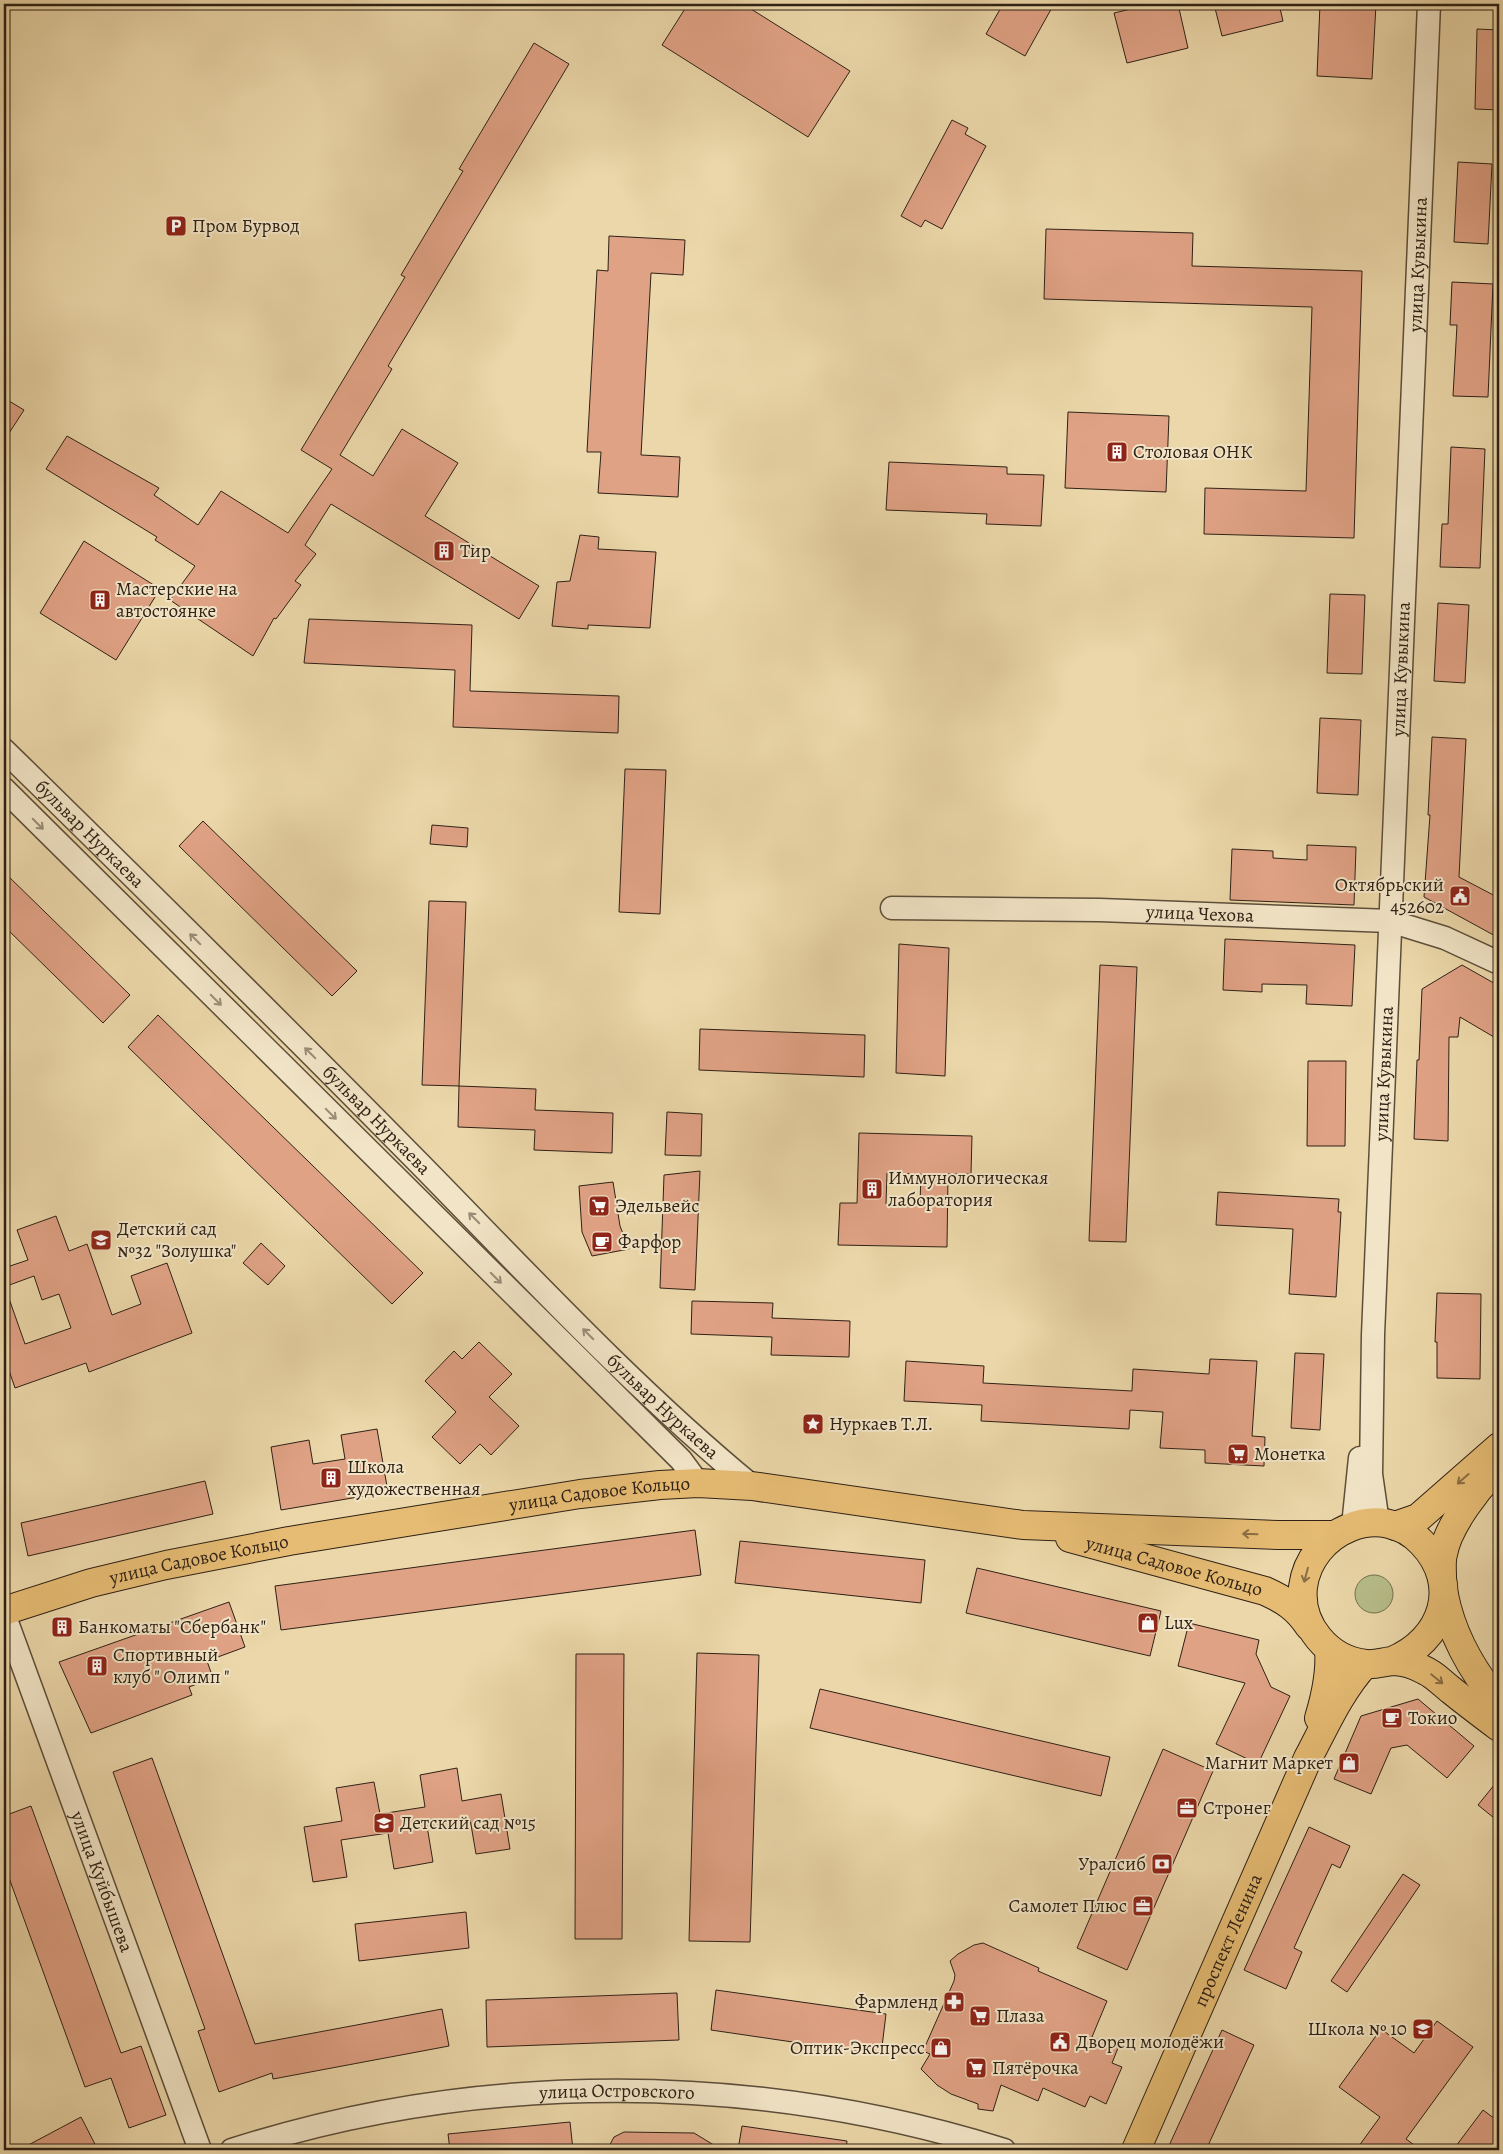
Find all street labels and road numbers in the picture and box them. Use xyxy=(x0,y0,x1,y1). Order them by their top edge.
street label: улица Кувыкина xyxy=(1402,196,1434,333)
street label: улица Кувыкина xyxy=(1385,601,1417,738)
street label: бульвар Нуркаева xyxy=(29,774,150,894)
street label: улица Чехова xyxy=(1144,899,1255,929)
street label: улица Кувыкина xyxy=(1368,1005,1400,1143)
street label: бульвар Нуркаева xyxy=(316,1059,437,1181)
street label: бульвар Нуркаева xyxy=(601,1348,725,1465)
street label: улица Садовое Кольцо xyxy=(506,1470,691,1518)
street label: улица Садовое Кольцо xyxy=(106,1528,291,1591)
street label: улица Садовое Кольцо xyxy=(1082,1530,1266,1603)
street label: улица Куйбышева xyxy=(64,1807,140,1956)
street label: проспект Ленина xyxy=(1187,1869,1269,2011)
street label: улица Островского xyxy=(537,2078,695,2106)

